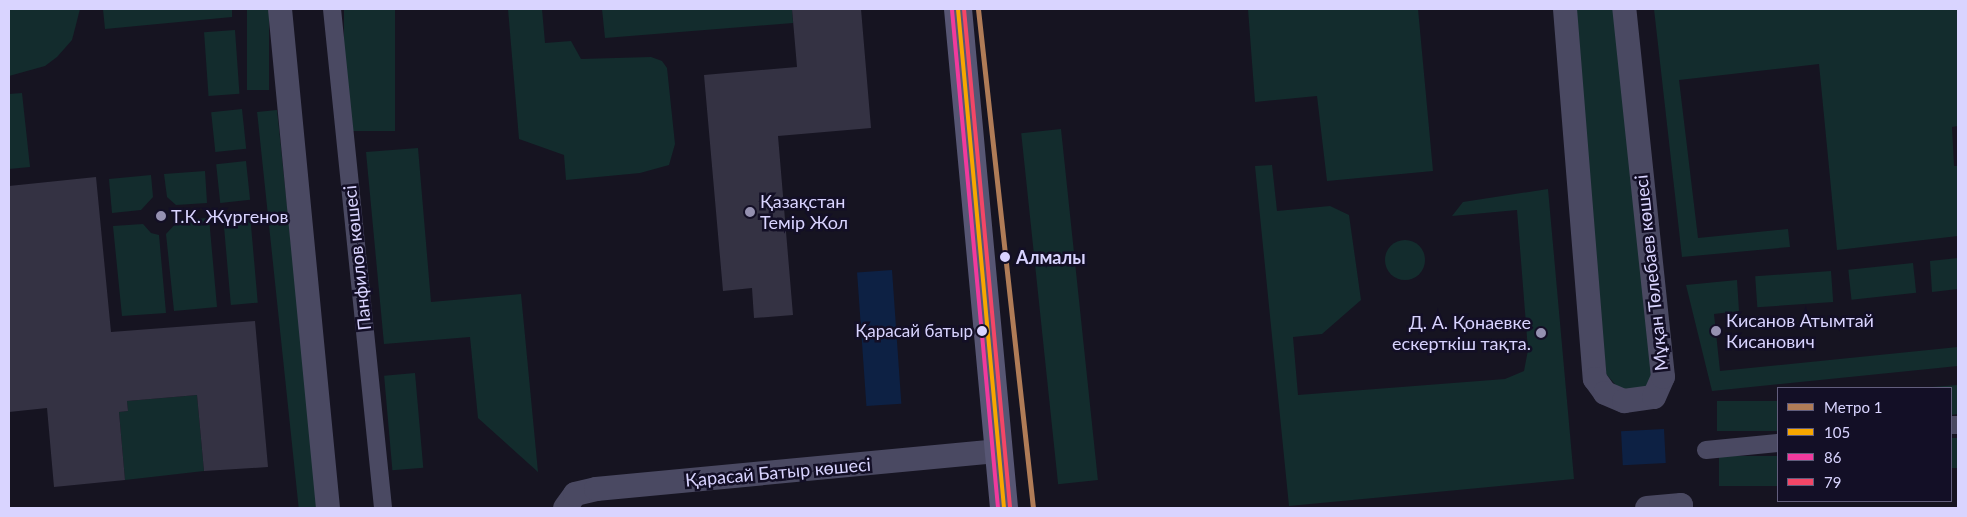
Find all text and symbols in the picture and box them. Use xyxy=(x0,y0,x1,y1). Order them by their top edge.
street label: Мұқан Төлебаев көшесі xyxy=(1630,174,1672,372)
street label: Панфилов көшесі xyxy=(339,184,375,332)
place label: Қазақстан Темір Жол xyxy=(760,191,848,233)
place label: Т.К. Жүргенов xyxy=(171,205,288,227)
marker: Қазақстан Темір Жол xyxy=(744,206,756,218)
marker: Т.К. Жүргенов xyxy=(155,210,167,222)
place label: Алмалы xyxy=(1016,246,1086,268)
marker: Алмалы xyxy=(998,250,1012,264)
place label: Кисанов Атымтай Кисанович xyxy=(1726,310,1874,352)
place label: Д. А. Қонаевке ескерткіш тақта. xyxy=(1392,312,1531,354)
place label: Қарасай батыр xyxy=(855,321,973,341)
marker: Кисанов Атымтай Кисанович xyxy=(1710,325,1722,337)
marker: Қарасай батыр xyxy=(977,326,987,336)
marker: Д. А. Қонаевке ескерткіш тақта. xyxy=(1535,327,1547,339)
legend xyxy=(1777,387,1952,502)
text: Метро 1 xyxy=(1824,398,1883,416)
text: 105 xyxy=(1824,423,1850,441)
text: 86 xyxy=(1824,448,1841,466)
street label: Қарасай Батыр көшесі xyxy=(684,453,872,491)
text: 79 xyxy=(1824,473,1841,491)

